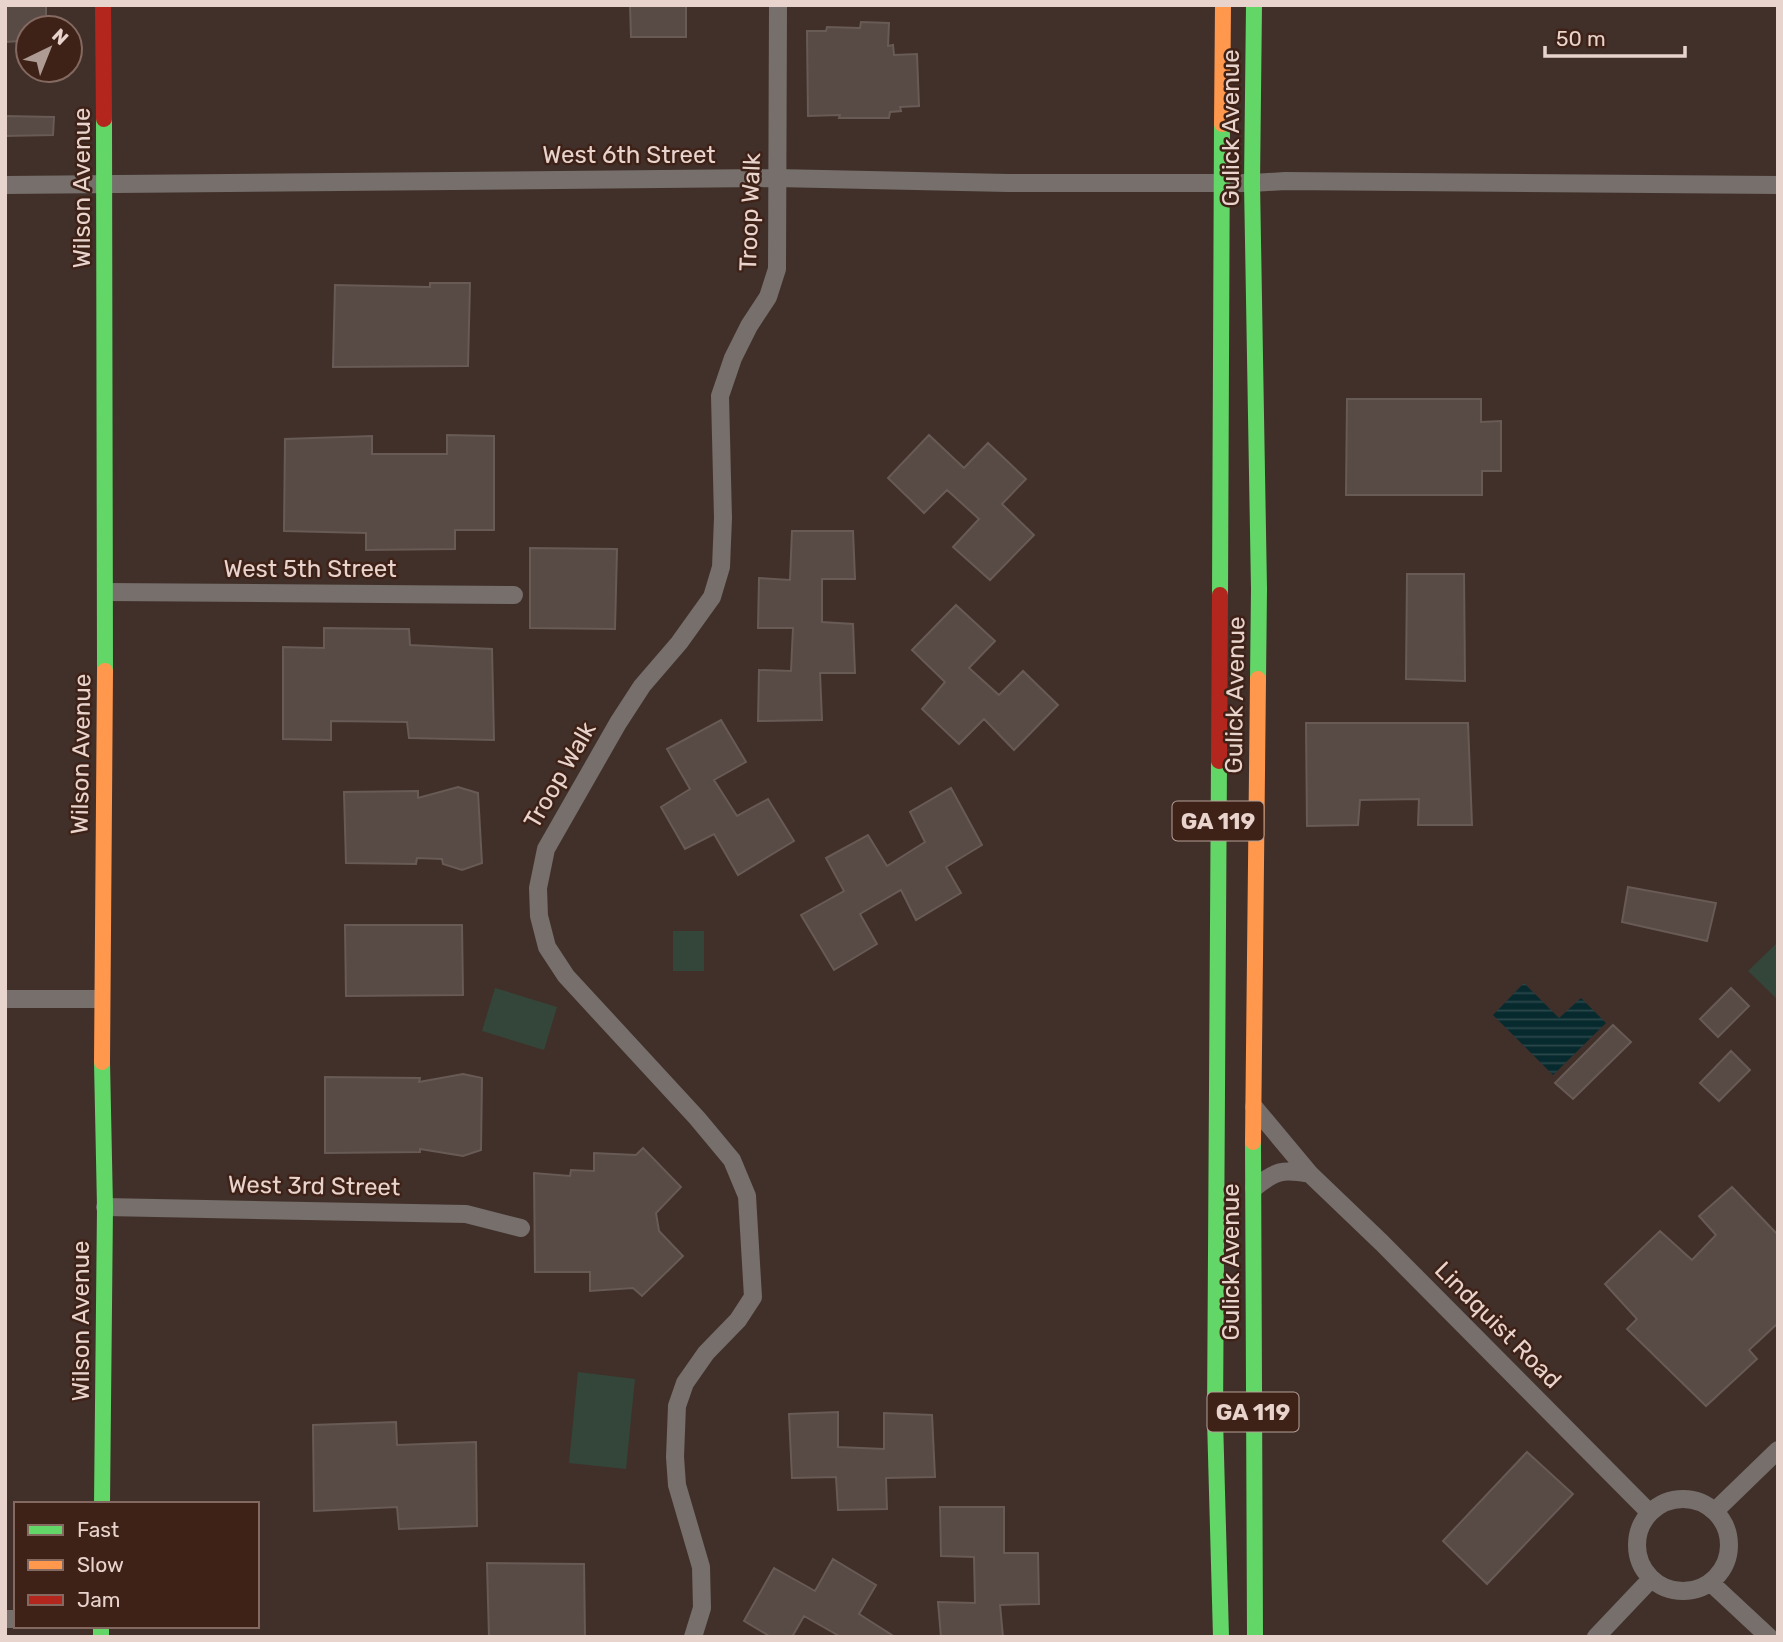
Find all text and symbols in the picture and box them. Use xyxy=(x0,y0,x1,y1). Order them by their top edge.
north arrow xyxy=(14,14,84,84)
scale bar xyxy=(1545,14,1685,58)
text: N xyxy=(47,24,73,50)
text: 50 m xyxy=(1556,26,1606,51)
street label: Gulick Avenue xyxy=(1217,49,1245,207)
street label: Wilson Avenue xyxy=(68,108,96,268)
street label: West 6th Street xyxy=(542,141,716,169)
street label: Troop Walk xyxy=(734,152,766,272)
street label: West 5th Street xyxy=(223,555,397,583)
street label: Gulick Avenue xyxy=(1220,616,1250,774)
street label: Wilson Avenue xyxy=(66,673,96,835)
street label: Troop Walk xyxy=(518,716,602,833)
road number: GA 119 xyxy=(1172,802,1264,841)
street label: West 3rd Street xyxy=(228,1170,400,1202)
street label: Gulick Avenue xyxy=(1217,1183,1245,1341)
street label: Wilson Avenue xyxy=(67,1241,95,1401)
street label: Lindquist Road xyxy=(1429,1256,1567,1394)
road number: GA 119 xyxy=(1208,1392,1298,1432)
legend xyxy=(14,1502,259,1628)
text: Fast xyxy=(77,1517,119,1542)
text: Slow xyxy=(77,1552,124,1577)
text: Jam xyxy=(77,1587,121,1612)

